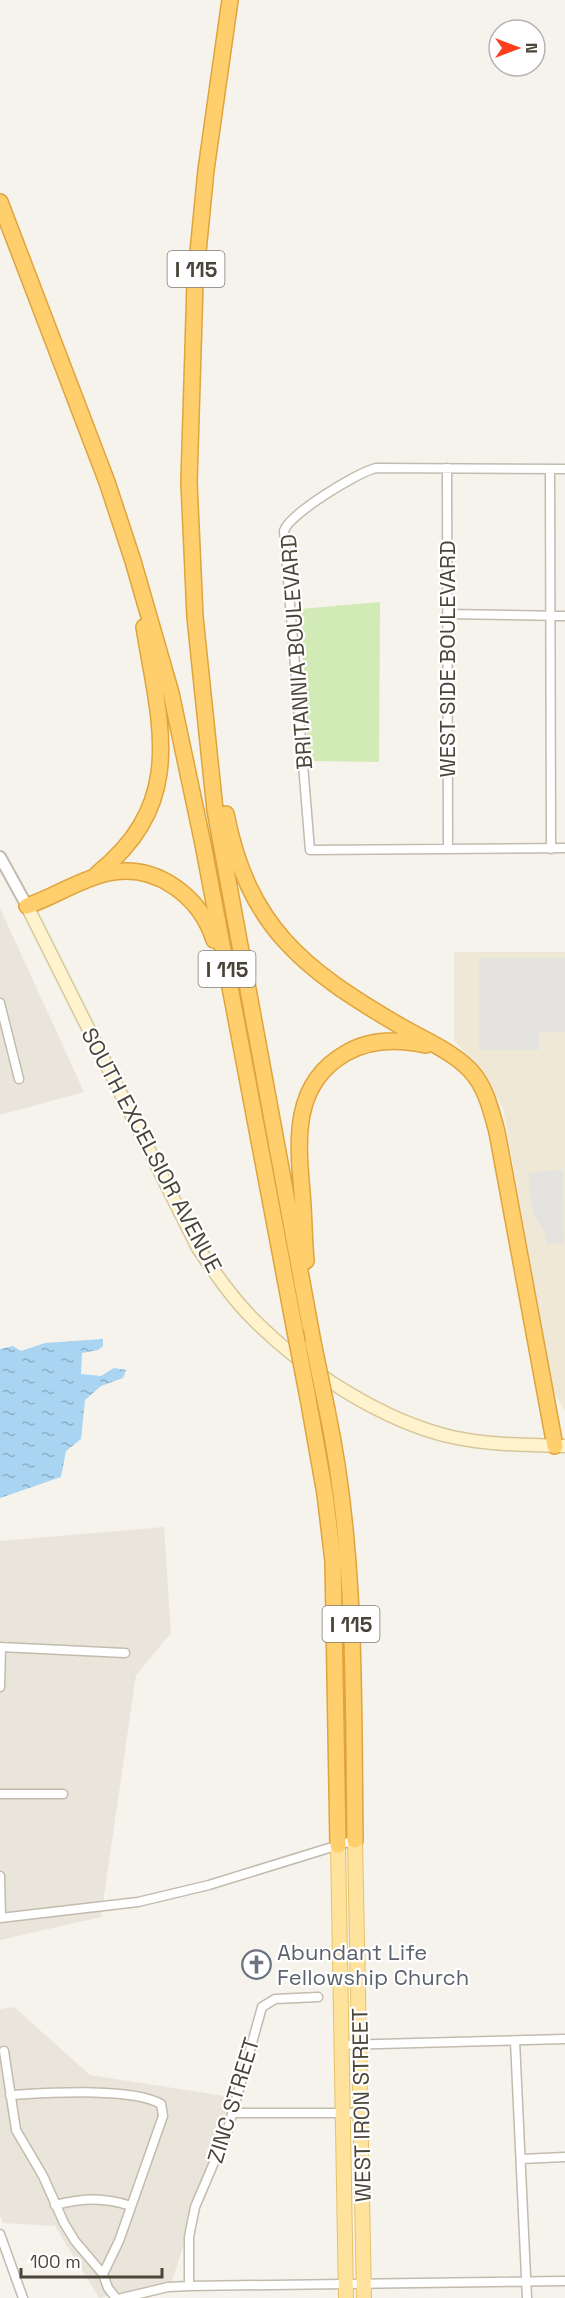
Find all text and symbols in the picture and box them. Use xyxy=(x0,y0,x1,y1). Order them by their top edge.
north arrow xyxy=(487,18,547,78)
text: N xyxy=(521,43,542,53)
road number: I 115 xyxy=(168,251,224,287)
street label: BRITANNIA BOULEVARD xyxy=(274,533,318,771)
street label: WEST SIDE BOULEVARD xyxy=(433,540,461,778)
road number: I 115 xyxy=(198,951,256,987)
street label: SOUTH EXCELSIOR AVENUE xyxy=(75,1023,229,1277)
road number: I 115 xyxy=(322,1606,380,1642)
place label: Abundant Life Fellowship Church xyxy=(277,1938,469,1991)
church icon: Abundant Life Fellowship Church xyxy=(240,1949,272,1981)
street label: WEST IRON STREET xyxy=(345,2008,377,2202)
street label: ZINC STREET xyxy=(201,2034,265,2166)
scale bar xyxy=(21,2241,162,2279)
text: 100 m xyxy=(30,2250,81,2273)

